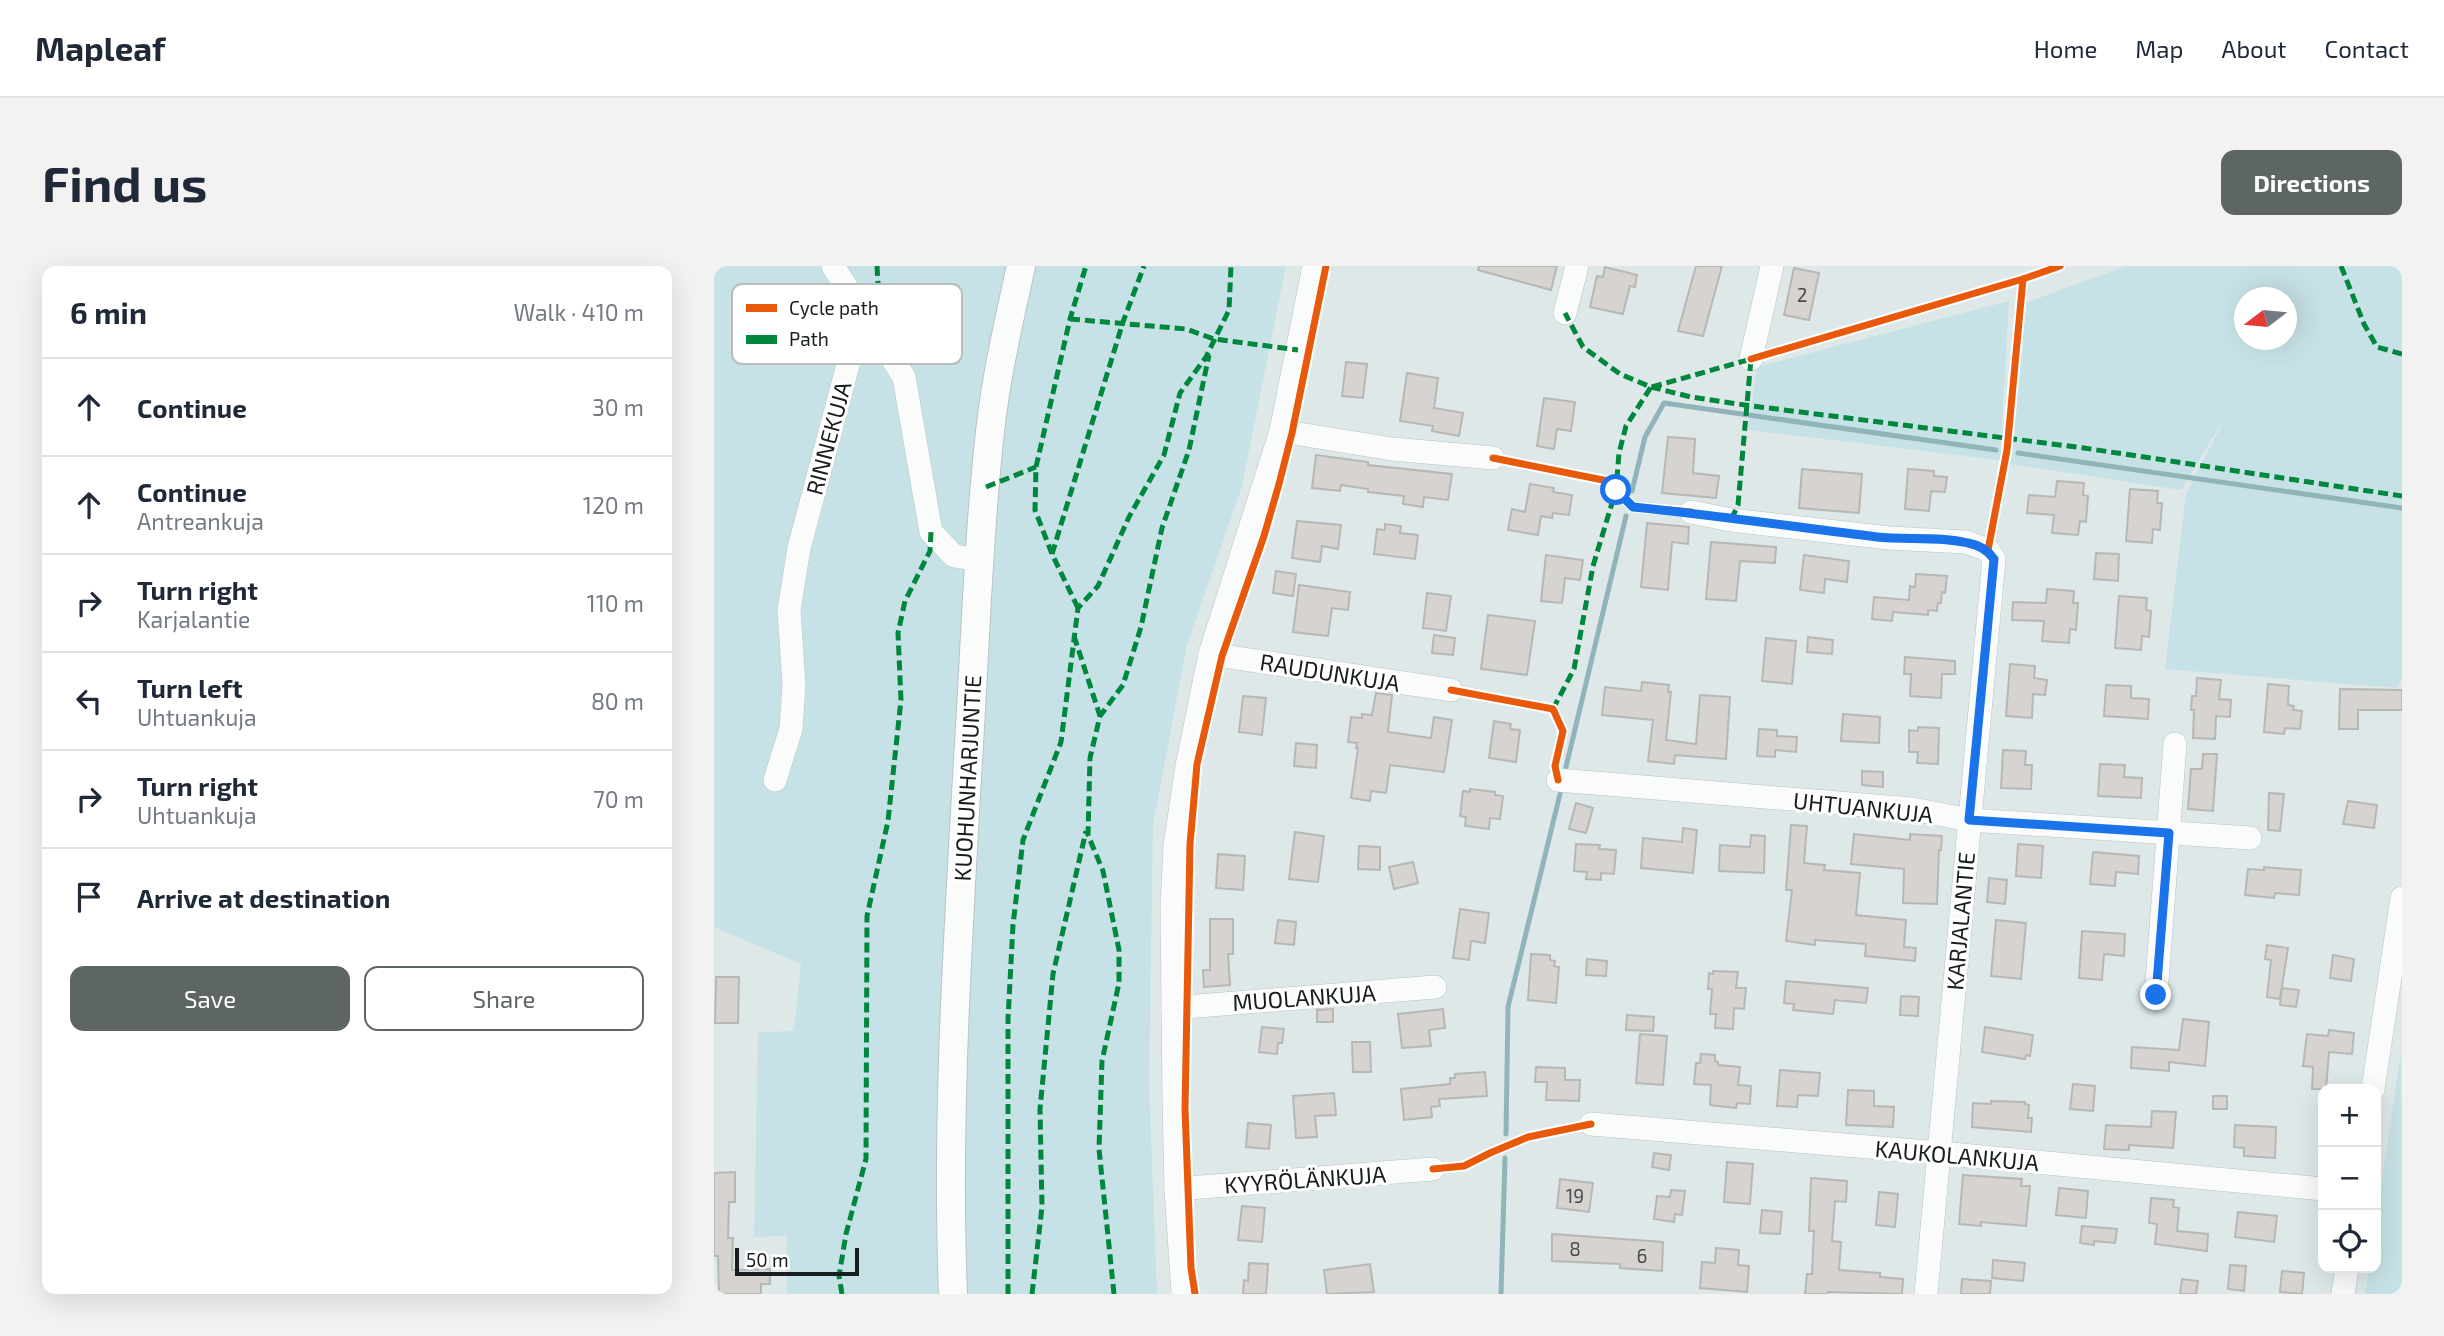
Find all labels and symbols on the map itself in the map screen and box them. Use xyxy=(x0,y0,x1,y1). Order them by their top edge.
house number: 2 xyxy=(1797,283,1807,306)
legend xyxy=(732,284,962,364)
north arrow xyxy=(2234,287,2297,350)
text: Cycle path xyxy=(789,296,879,319)
text: Path xyxy=(789,327,829,350)
street label: RINNEKUJA xyxy=(799,378,857,498)
route start xyxy=(1600,474,1631,505)
street label: RAUDUNKUJA xyxy=(1258,647,1403,697)
street label: KUOHUNHARJUNTIE xyxy=(948,674,986,882)
street label: UHTUANKUJA xyxy=(1792,786,1935,828)
street label: KARJALANTIE xyxy=(1940,851,1980,991)
street label: MUOLANKUJA xyxy=(1231,978,1377,1016)
route end xyxy=(2140,979,2171,1010)
street label: KAUKOLANKUJA xyxy=(1874,1134,2041,1176)
street label: KYYRÖLÄNKUJA xyxy=(1223,1159,1388,1199)
house number: 19 xyxy=(1566,1184,1584,1207)
house number: 8 xyxy=(1569,1237,1581,1260)
house number: 6 xyxy=(1637,1244,1647,1267)
scale bar xyxy=(735,1245,859,1277)

